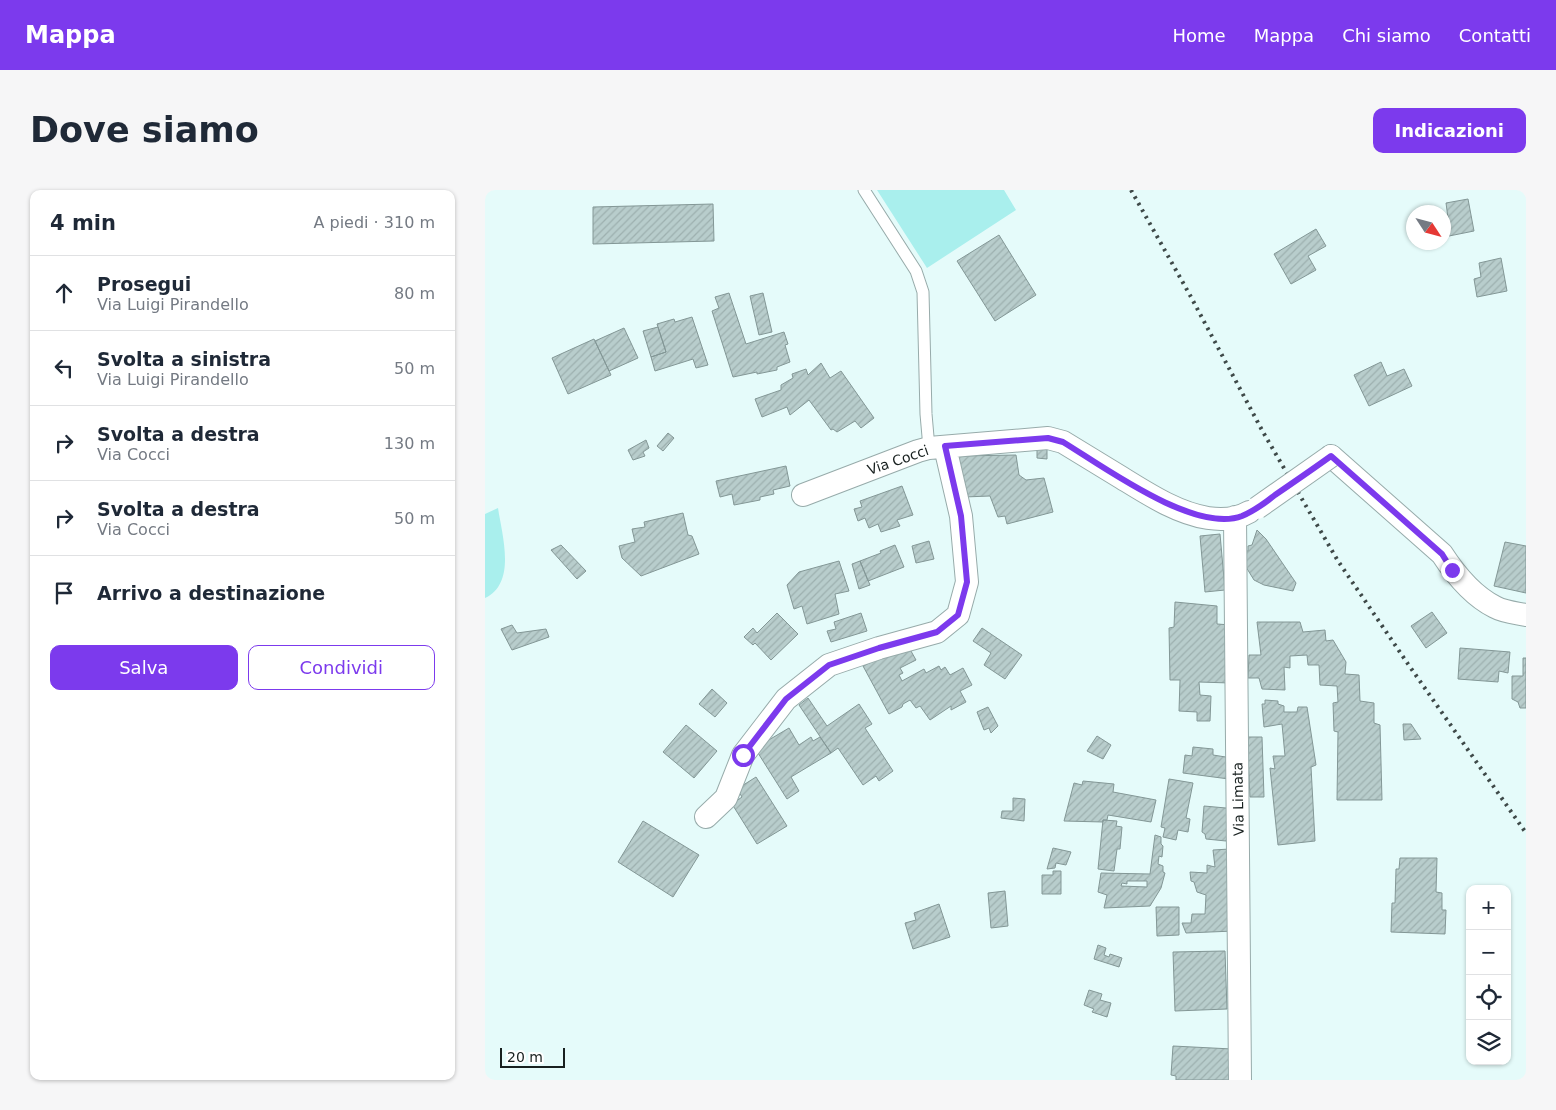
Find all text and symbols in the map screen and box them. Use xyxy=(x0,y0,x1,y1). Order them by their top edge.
text: Mappa xyxy=(25,21,116,49)
text: Home xyxy=(1173,25,1226,46)
text: Mappa xyxy=(1254,25,1314,46)
text: Chi siamo xyxy=(1342,25,1431,46)
text: Contatti xyxy=(1459,25,1531,46)
button: Indicazioni xyxy=(1373,108,1526,153)
text: Dove siamo xyxy=(30,110,259,150)
north arrow xyxy=(1406,205,1451,250)
text: 4 min xyxy=(50,211,116,235)
text: A piedi · 310 m xyxy=(313,213,435,232)
text: Prosegui xyxy=(97,273,191,295)
icon: ahead xyxy=(50,279,78,307)
text: 80 m xyxy=(394,284,435,303)
text: Via Luigi Pirandello xyxy=(97,295,249,314)
text: Svolta a sinistra xyxy=(97,348,271,370)
icon: left xyxy=(50,354,78,382)
text: 50 m xyxy=(394,359,435,378)
text: Via Luigi Pirandello xyxy=(97,370,249,389)
text: Svolta a destra xyxy=(97,423,260,445)
icon: right xyxy=(50,429,78,457)
text: 130 m xyxy=(384,434,435,453)
street label: Via Cocci xyxy=(865,442,931,478)
text: Via Cocci xyxy=(97,445,170,464)
text: Svolta a destra xyxy=(97,498,260,520)
icon: right xyxy=(50,504,78,532)
text: 50 m xyxy=(394,509,435,528)
text: Via Cocci xyxy=(97,520,170,539)
route end xyxy=(1441,559,1464,582)
icon: arrive xyxy=(50,579,78,607)
text: Arrivo a destinazione xyxy=(97,582,325,604)
button: Salva xyxy=(50,645,238,690)
button: Condividi xyxy=(248,645,435,690)
route start xyxy=(732,744,755,767)
street label: Via Limata xyxy=(1229,762,1247,836)
map controls xyxy=(1466,885,1511,1065)
button: + xyxy=(1466,885,1511,930)
button: − xyxy=(1466,930,1511,975)
button: locate xyxy=(1466,975,1511,1020)
button: layers xyxy=(1466,1020,1511,1065)
scale bar xyxy=(500,1045,565,1068)
text: 20 m xyxy=(507,1049,543,1065)

